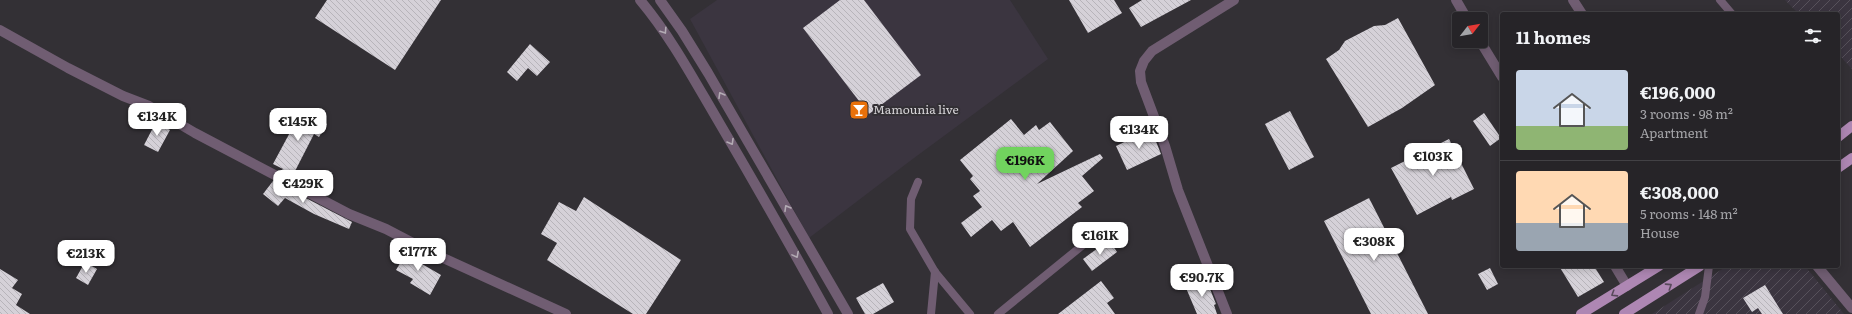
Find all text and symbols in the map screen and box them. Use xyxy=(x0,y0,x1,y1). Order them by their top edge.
north arrow xyxy=(1452,12,1488,48)
map controls xyxy=(1452,12,1488,48)
text: 11 homes xyxy=(1516,24,1590,49)
icon: filters xyxy=(1802,25,1824,47)
one-way arrow xyxy=(659,27,666,34)
text: €196,000 xyxy=(1640,79,1716,104)
icon: home xyxy=(1548,86,1596,134)
one-way arrow xyxy=(719,92,726,99)
bar icon: Mamounia live xyxy=(848,99,870,121)
place label: Mamounia live xyxy=(873,100,959,118)
pin: €134K xyxy=(129,103,185,137)
text: 3 rooms · 98 m² xyxy=(1640,104,1733,123)
text: €134K xyxy=(137,106,177,125)
pin: €145K xyxy=(270,108,326,142)
text: €145K xyxy=(278,111,318,130)
pin: €134K xyxy=(1111,116,1167,150)
text: €134K xyxy=(1119,119,1159,138)
text: Apartment xyxy=(1640,123,1708,142)
one-way arrow xyxy=(726,138,733,145)
pin: €103K xyxy=(1405,143,1461,177)
text: €103K xyxy=(1413,146,1453,165)
pin: €196K xyxy=(997,147,1053,181)
text: €196K xyxy=(1005,150,1045,169)
pin: €429K xyxy=(275,170,331,204)
text: €429K xyxy=(282,173,324,192)
text: €308,000 xyxy=(1640,179,1719,204)
icon: home xyxy=(1548,187,1596,235)
text: 5 rooms · 148 m² xyxy=(1640,204,1738,223)
one-way arrow xyxy=(784,205,791,212)
pin: €161K xyxy=(1072,222,1128,256)
text: House xyxy=(1640,223,1679,242)
text: €161K xyxy=(1081,225,1119,244)
pin: €308K xyxy=(1346,228,1402,262)
text: €308K xyxy=(1353,231,1395,250)
pin: €177K xyxy=(390,238,446,272)
pin: €213K xyxy=(58,240,114,274)
text: €177K xyxy=(399,241,437,260)
text: €213K xyxy=(67,243,105,262)
one-way arrow xyxy=(791,251,798,258)
pin: €90.7K xyxy=(1169,264,1235,298)
text: €90.7K xyxy=(1179,267,1225,286)
one-way arrow xyxy=(1665,283,1672,291)
one-way arrow xyxy=(1611,289,1618,297)

